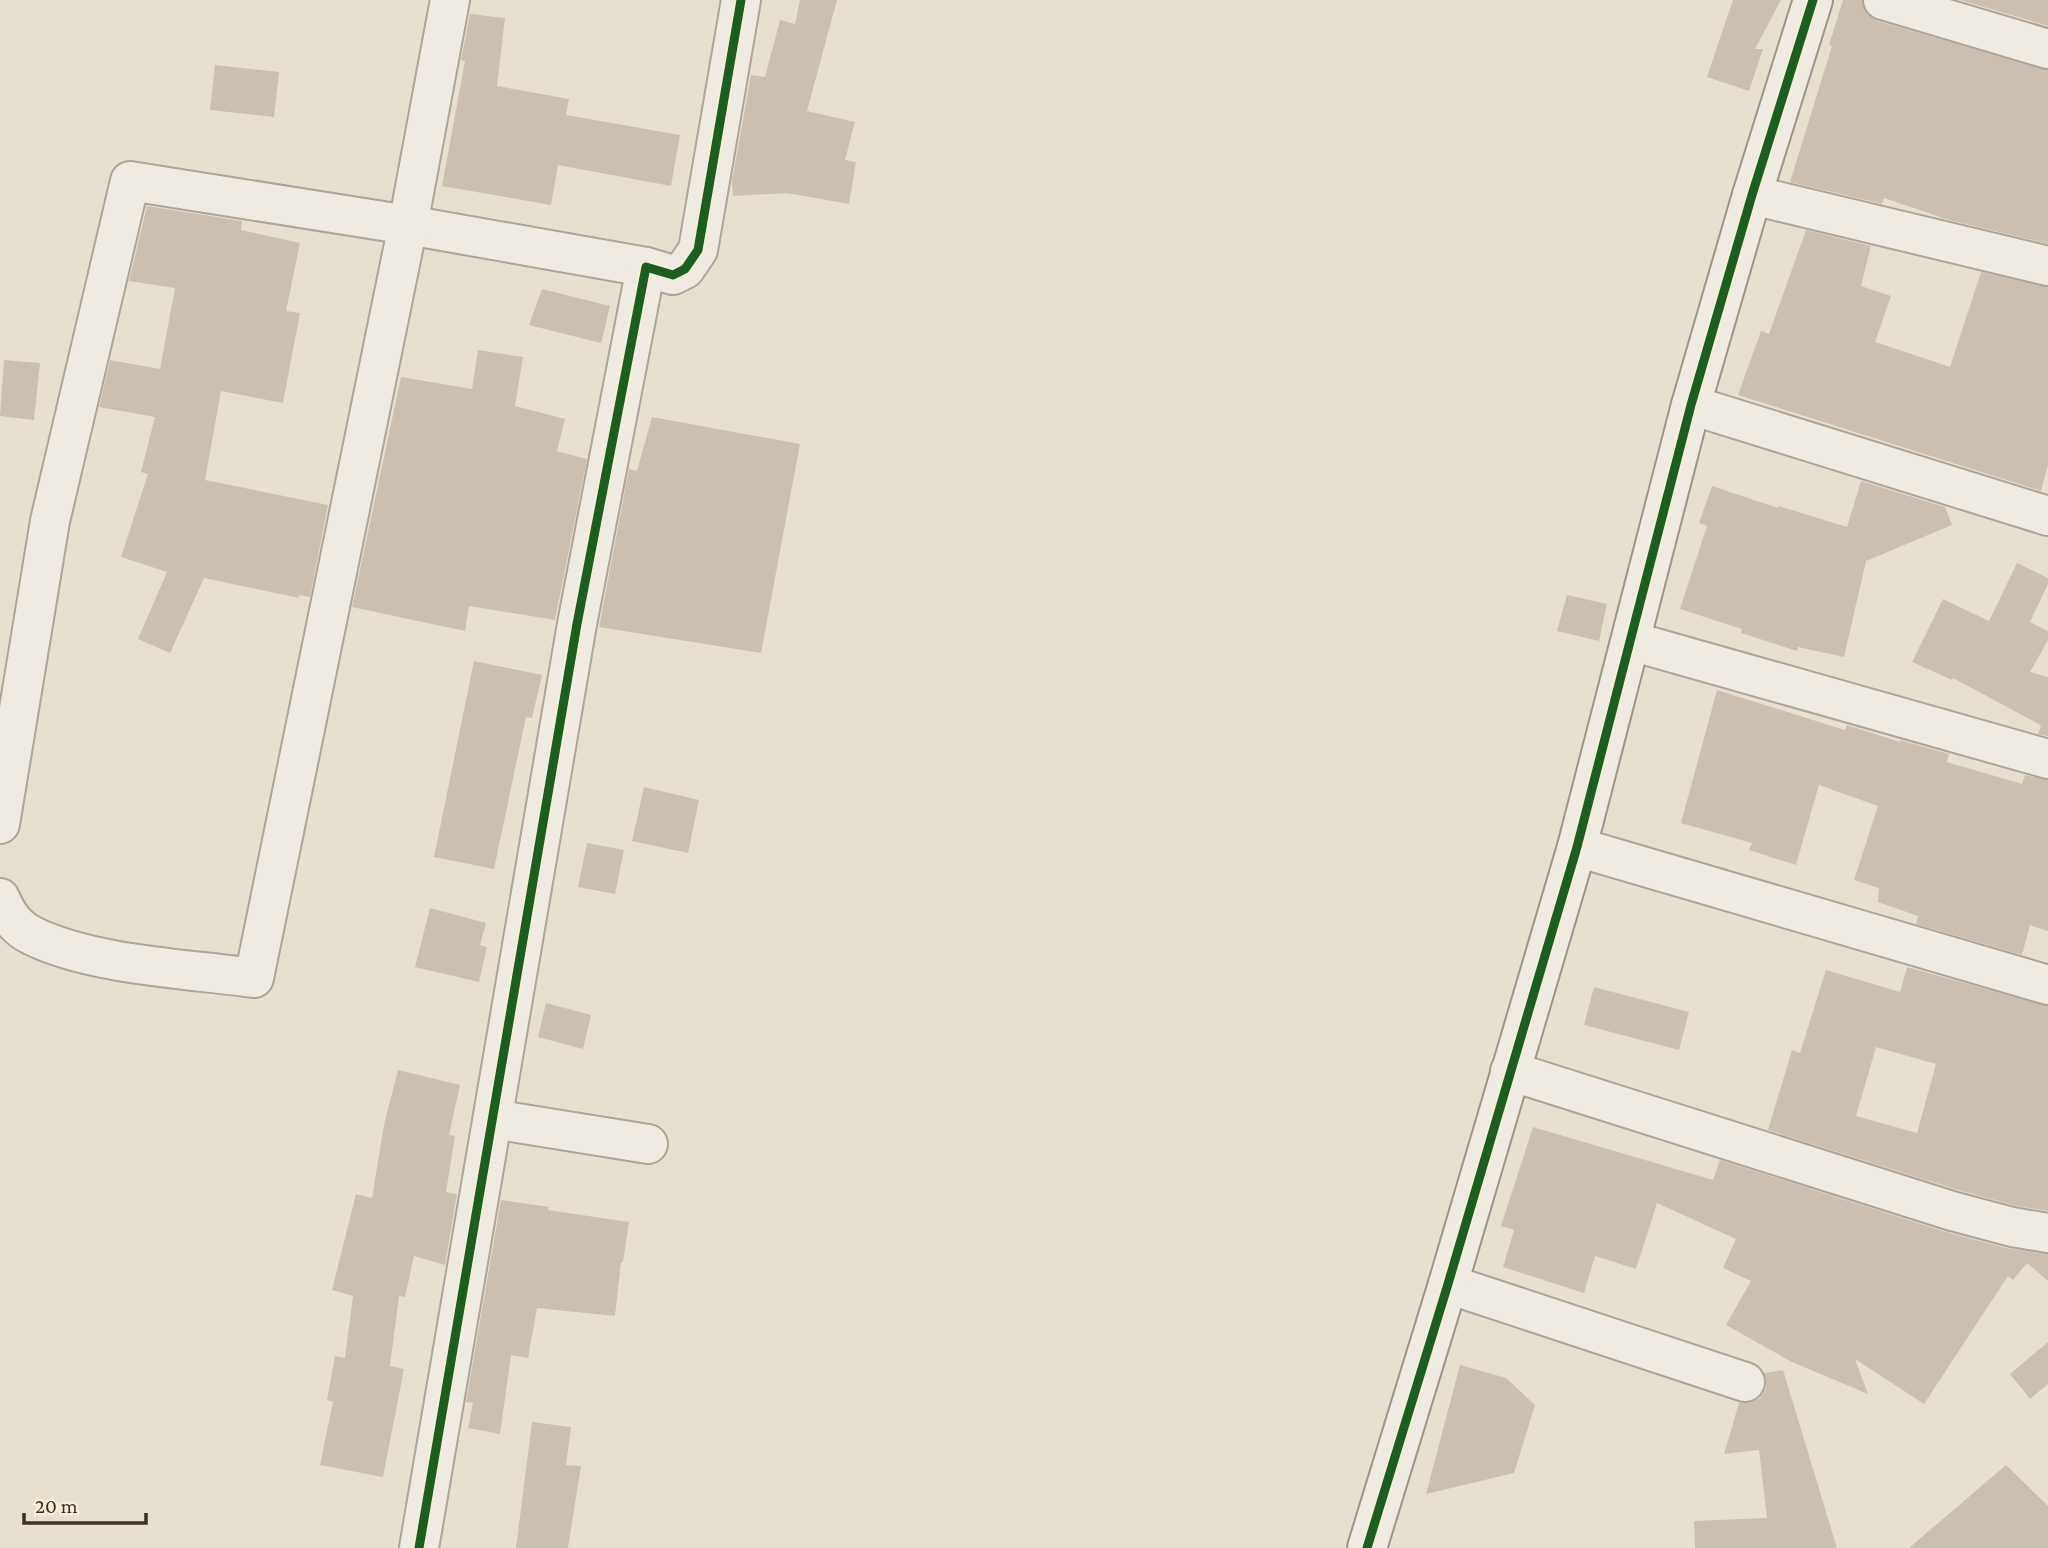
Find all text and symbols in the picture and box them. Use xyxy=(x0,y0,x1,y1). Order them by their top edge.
scale bar xyxy=(24,1482,147,1526)
text: 20 m xyxy=(35,1494,78,1518)

